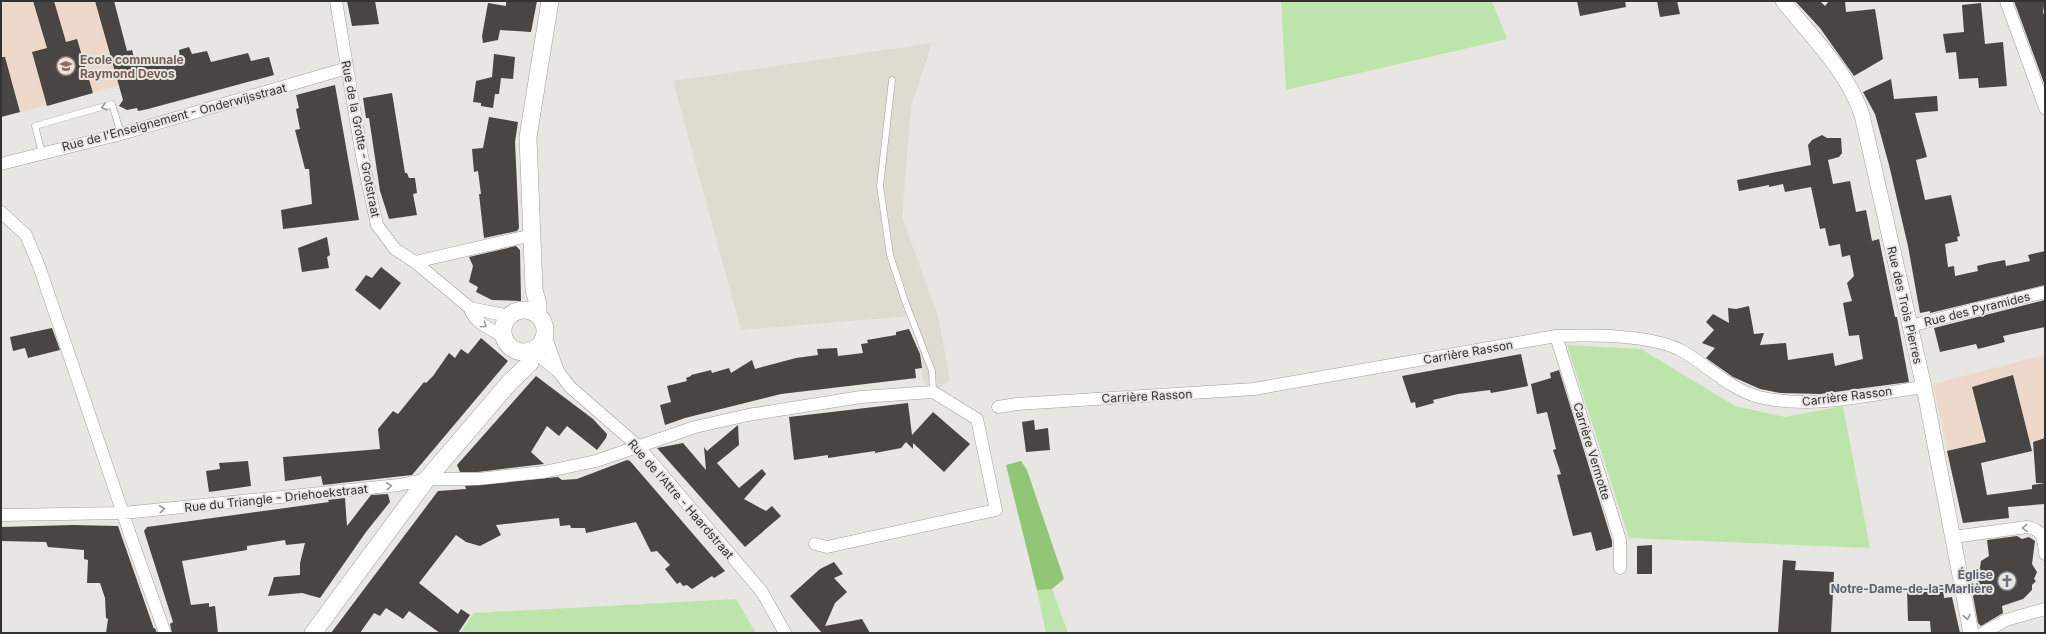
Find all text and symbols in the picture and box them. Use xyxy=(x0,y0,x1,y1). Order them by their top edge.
place label: Ecole communale Raymond Devos xyxy=(80,52,184,81)
school or university icon: Ecole communale Raymond Devos xyxy=(55,55,77,77)
street label: Rue de la Grotte - Grotstraat xyxy=(338,59,384,219)
street label: Rue de l'Enseignement - Onderwijsstraat xyxy=(60,80,288,154)
one-way arrow xyxy=(101,102,108,111)
street label: Rue des Trois Pierres xyxy=(1884,245,1926,365)
street label: Rue des Pyramides xyxy=(1922,289,2032,329)
one-way arrow xyxy=(480,320,487,327)
street label: Carrière Rasson xyxy=(1422,337,1514,367)
street label: Carrière Rasson xyxy=(1801,383,1893,409)
street label: Carrière Rasson xyxy=(1101,386,1193,406)
street label: Carrière Vermotte xyxy=(1570,400,1614,502)
street label: Rue de l'Attre - Haardstraat xyxy=(625,436,737,562)
street label: Rue du Triangle - Driehoekstraat xyxy=(184,481,369,515)
one-way arrow xyxy=(386,482,392,491)
one-way arrow xyxy=(159,505,165,514)
one-way arrow xyxy=(2022,524,2028,532)
place label: Église Notre-Dame-de-la-Marlière xyxy=(1831,567,1993,596)
church icon: Église Notre-Dame-de-la-Marlière xyxy=(1996,570,2018,592)
one-way arrow xyxy=(1963,614,1971,620)

